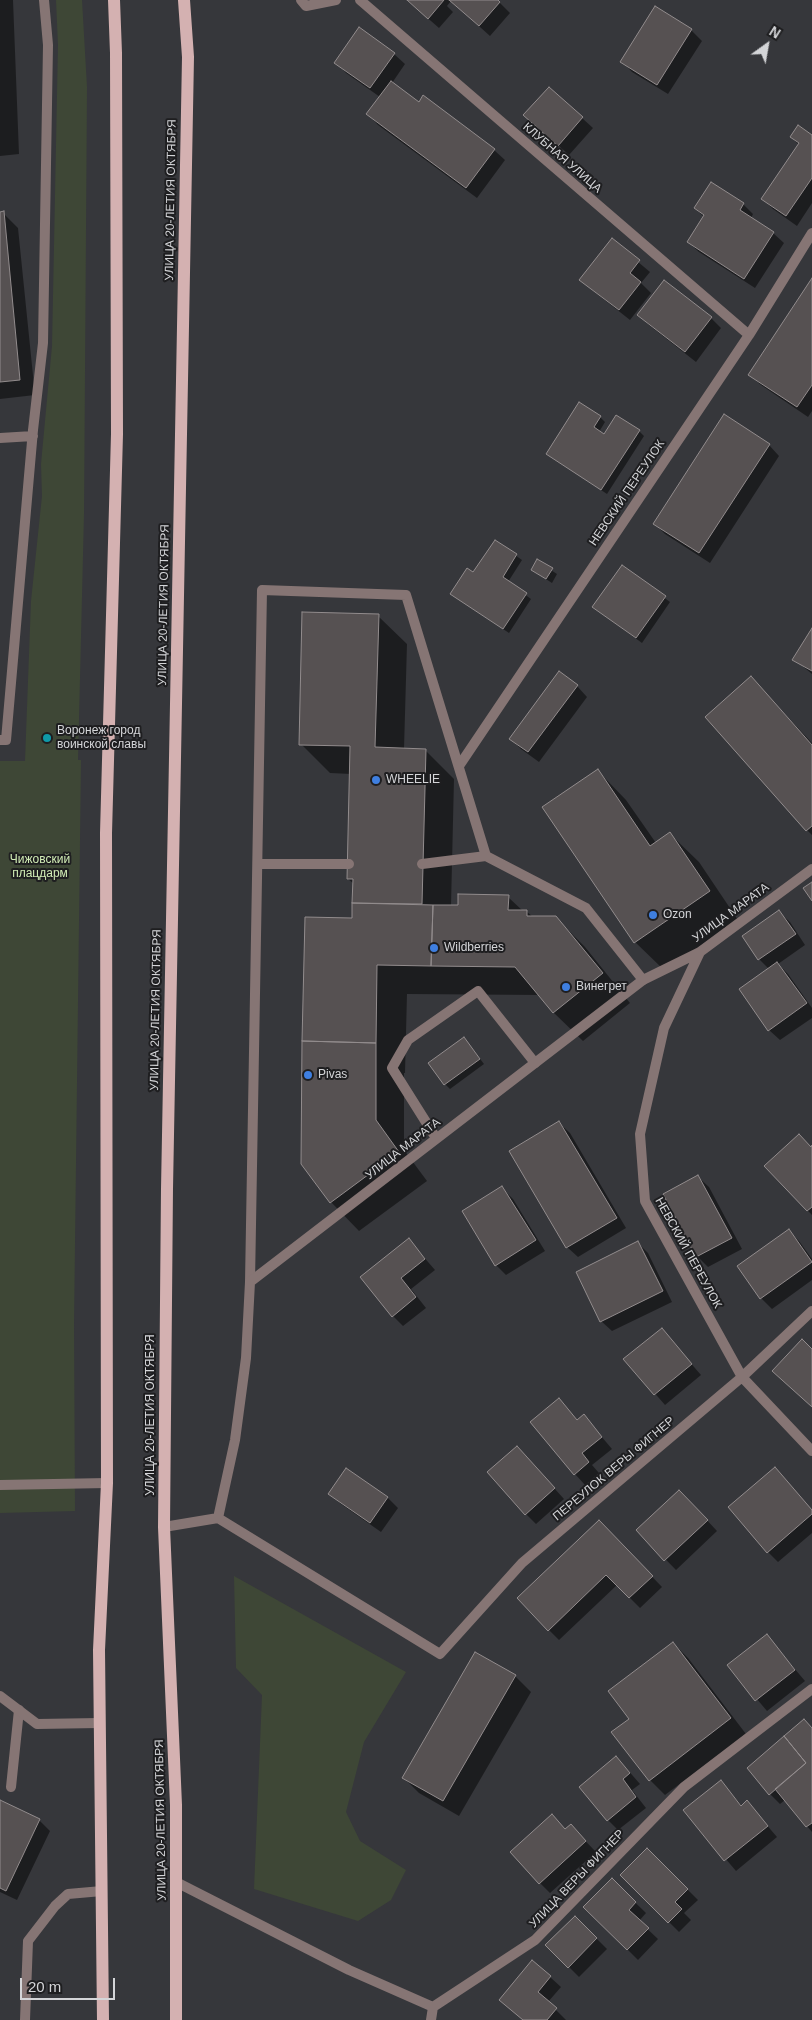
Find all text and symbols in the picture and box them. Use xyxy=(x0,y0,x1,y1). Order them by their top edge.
north arrow xyxy=(742,20,792,70)
text: N xyxy=(766,23,783,42)
street label: УЛИЦА 20-ЛЕТИЯ ОКТЯБРЯ xyxy=(162,119,180,281)
street label: КЛУБНАЯ УЛИЦА xyxy=(520,120,604,196)
street label: НЕВСКИЙ ПЕРЕУЛОК xyxy=(586,437,668,549)
street label: УЛИЦА 20-ЛЕТИЯ ОКТЯБРЯ xyxy=(155,524,173,686)
place label: Воронеж город воинской славы xyxy=(57,724,146,752)
marker: Воронеж город воинской славы xyxy=(41,732,53,744)
place label: WHEELIE xyxy=(386,773,440,787)
marker: WHEELIE xyxy=(370,774,382,786)
park label: Чижовский плацдарм xyxy=(10,853,70,881)
street label: УЛИЦА МАРАТА xyxy=(690,880,772,946)
place label: Ozon xyxy=(663,908,692,922)
marker: Ozon xyxy=(647,909,659,921)
street label: УЛИЦА 20-ЛЕТИЯ ОКТЯБРЯ xyxy=(147,929,165,1091)
place label: Wildberries xyxy=(444,941,504,955)
marker: Wildberries xyxy=(428,942,440,954)
place label: Винегрет xyxy=(576,980,627,994)
marker: Винегрет xyxy=(560,981,572,993)
place label: Pivas xyxy=(318,1068,347,1082)
marker: Pivas xyxy=(302,1069,314,1081)
street label: УЛИЦА МАРАТА xyxy=(363,1115,443,1183)
street label: НЕВСКИЙ ПЕРЕУЛОК xyxy=(652,1195,724,1311)
street label: УЛИЦА 20-ЛЕТИЯ ОКТЯБРЯ xyxy=(144,1334,158,1496)
street label: ПЕРЕУЛОК ВЕРЫ ФИГНЕР xyxy=(550,1414,678,1524)
street label: УЛИЦА 20-ЛЕТИЯ ОКТЯБРЯ xyxy=(152,1739,170,1901)
street label: УЛИЦА ВЕРЫ ФИГНЕР xyxy=(526,1827,628,1931)
scale bar xyxy=(22,1968,118,2000)
text: 20 m xyxy=(28,1978,61,1995)

